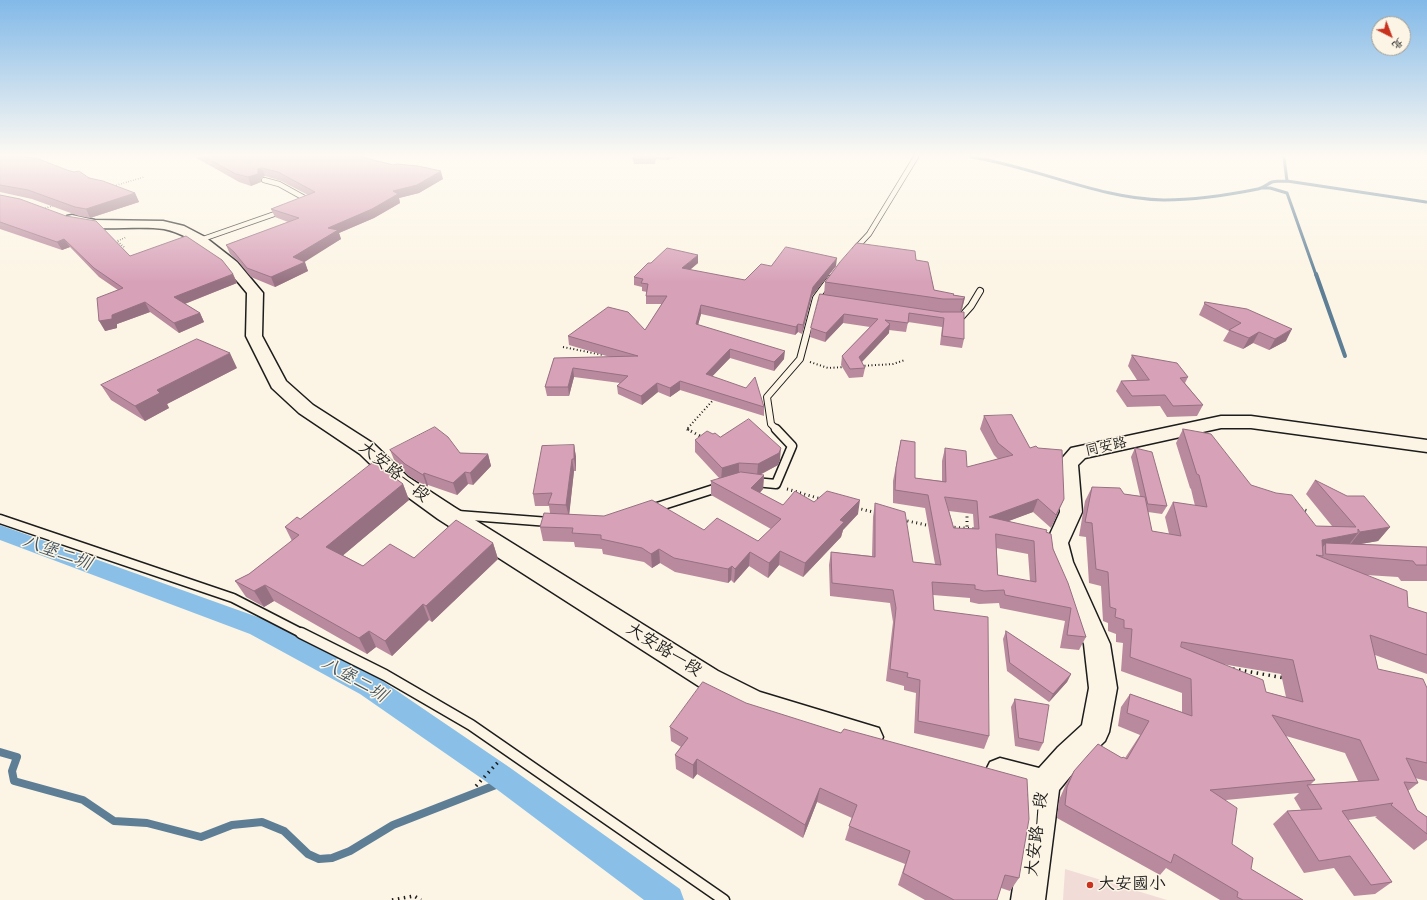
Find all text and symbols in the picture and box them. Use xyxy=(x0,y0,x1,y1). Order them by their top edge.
north arrow xyxy=(1371,16,1411,56)
text: 北 xyxy=(1390,35,1407,53)
street label: 同安路 xyxy=(1084,434,1128,460)
street label: 大安路一段 xyxy=(355,437,433,507)
water label: 八堡二圳 xyxy=(19,531,95,575)
street label: 大安路一段 xyxy=(623,619,705,681)
water label: 八堡二圳 xyxy=(317,653,391,707)
street label: 大安路一段 xyxy=(1022,791,1052,877)
place label: 大安國小 xyxy=(1098,875,1166,895)
marker: 大安國小 xyxy=(1085,880,1095,890)

